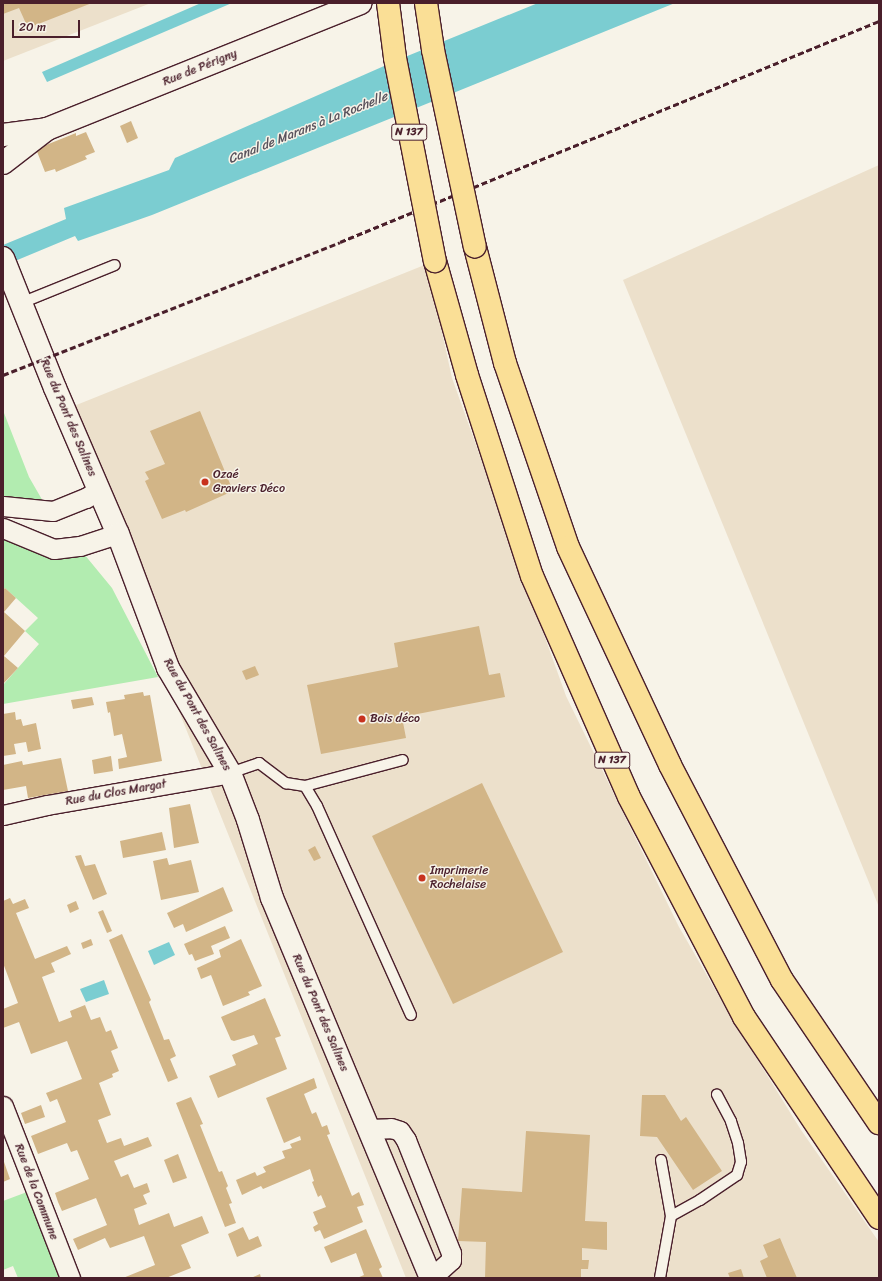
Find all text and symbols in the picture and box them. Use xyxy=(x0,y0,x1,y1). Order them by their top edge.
scale bar xyxy=(14,12,82,38)
text: 20 m xyxy=(19,16,46,38)
street label: Rue de Périgny xyxy=(161,47,239,89)
water label: Canal de Marans à La Rochelle xyxy=(226,89,390,167)
road number: N 137 xyxy=(391,123,427,141)
street label: Rue du Pont des Salines xyxy=(37,357,99,479)
place label: Ozaé Graviers Déco xyxy=(213,468,285,496)
marker: Ozaé Graviers Déco xyxy=(200,477,210,487)
street label: Rue du Pont des Salines xyxy=(160,657,234,773)
place label: Bois déco xyxy=(370,712,420,726)
marker: Bois déco xyxy=(357,714,367,724)
road number: N 137 xyxy=(594,751,630,769)
street label: Rue du Clos Margat xyxy=(64,777,168,809)
place label: Imprimerie Rochelaise xyxy=(430,864,488,892)
marker: Imprimerie Rochelaise xyxy=(417,873,427,883)
street label: Rue du Pont des Salines xyxy=(289,952,351,1074)
street label: Rue de la Commune xyxy=(11,1142,61,1242)

